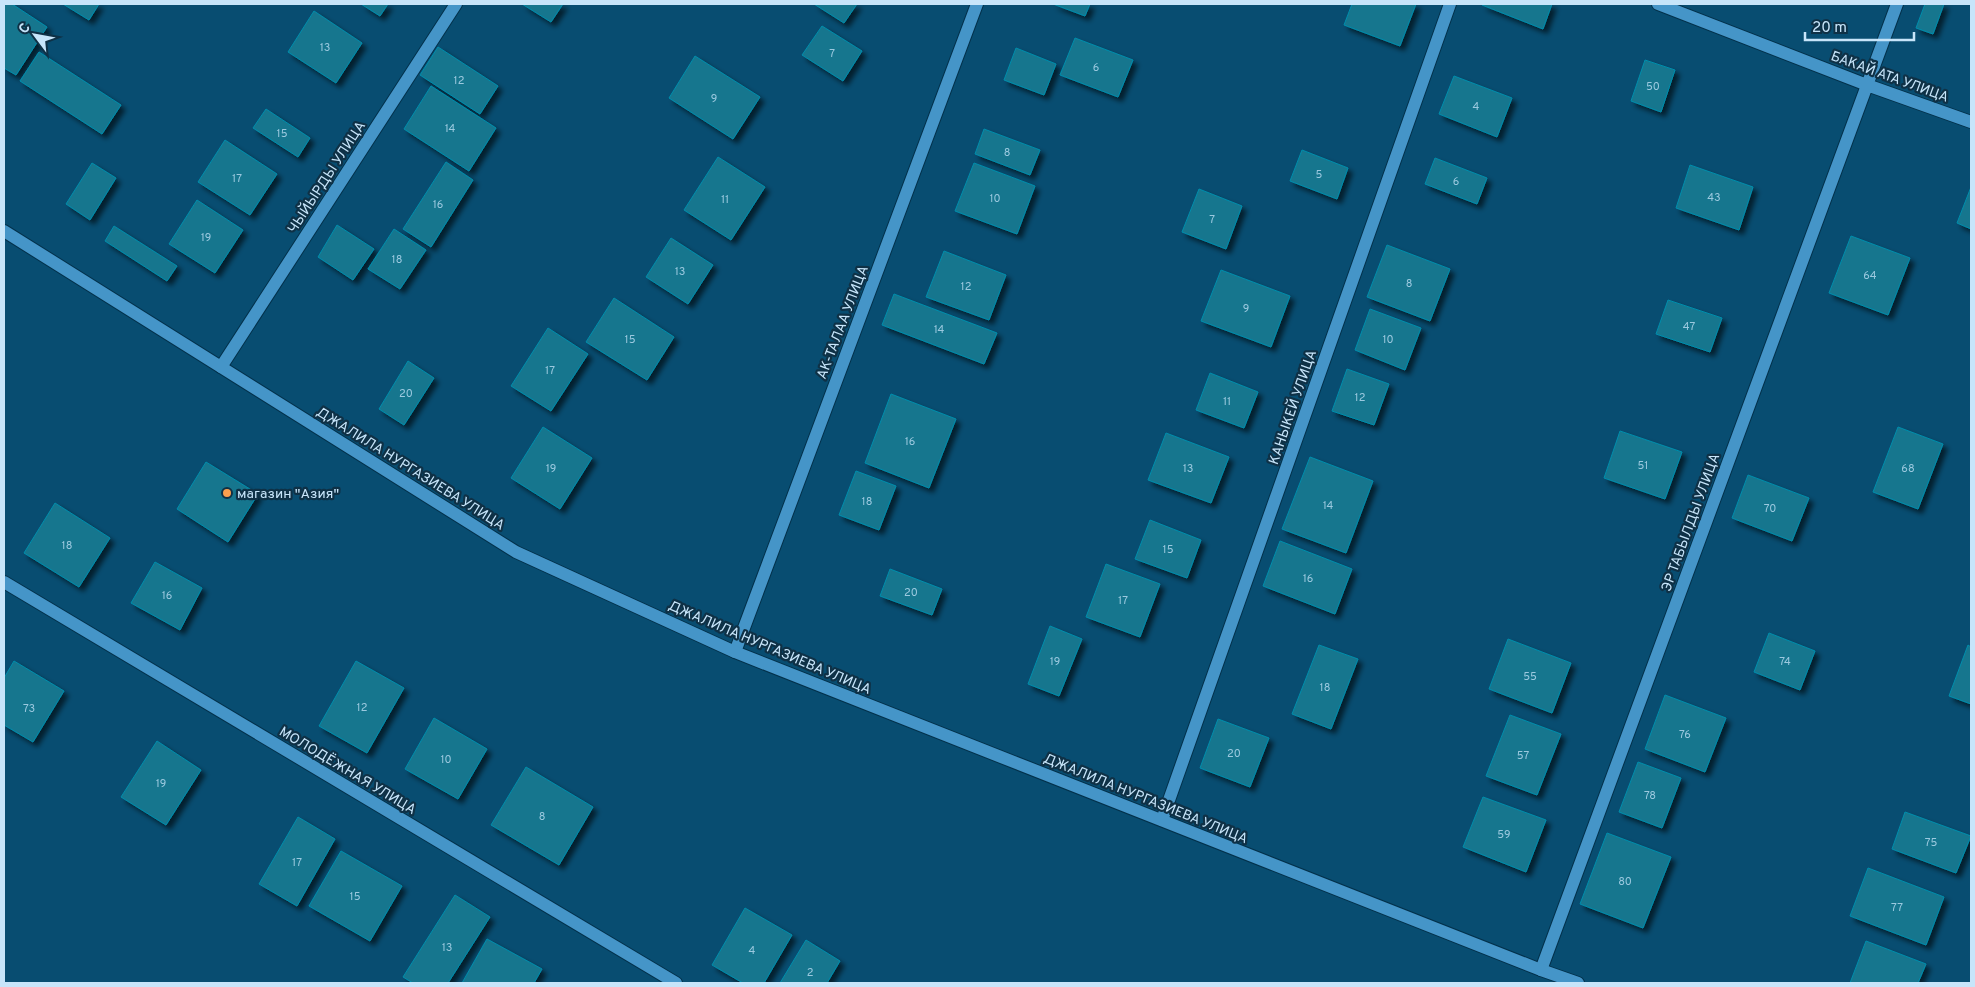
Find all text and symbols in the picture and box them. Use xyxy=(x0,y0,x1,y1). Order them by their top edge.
north arrow xyxy=(10,10,60,60)
scale bar xyxy=(1805,10,1914,42)
text: 20 m xyxy=(1812,19,1847,38)
text: С xyxy=(16,21,35,37)
house number: 13 xyxy=(320,41,330,55)
house number: 7 xyxy=(829,47,835,61)
street label: БАКАЙ АТА УЛИЦА xyxy=(1828,47,1951,107)
house number: 6 xyxy=(1093,61,1099,75)
house number: 12 xyxy=(454,74,464,88)
house number: 50 xyxy=(1646,80,1660,94)
house number: 9 xyxy=(711,92,717,106)
house number: 4 xyxy=(1473,100,1480,114)
street label: ЧЫЙЫРДЫ УЛИЦА xyxy=(284,118,370,237)
house number: 14 xyxy=(445,122,456,136)
house number: 15 xyxy=(277,127,288,141)
house number: 8 xyxy=(1004,146,1010,160)
house number: 5 xyxy=(1316,168,1323,182)
house number: 17 xyxy=(232,172,242,186)
house number: 6 xyxy=(1453,175,1459,189)
house number: 43 xyxy=(1707,191,1721,205)
house number: 10 xyxy=(989,192,1001,206)
house number: 11 xyxy=(721,193,729,207)
house number: 16 xyxy=(433,198,443,212)
house number: 7 xyxy=(1209,213,1215,227)
house number: 19 xyxy=(201,231,211,245)
house number: 18 xyxy=(392,253,402,267)
street label: АК-ТАЛАА УЛИЦА xyxy=(814,263,873,382)
house number: 13 xyxy=(675,265,685,279)
house number: 64 xyxy=(1863,269,1877,283)
house number: 8 xyxy=(1406,277,1412,291)
house number: 12 xyxy=(961,280,971,294)
house number: 9 xyxy=(1243,302,1249,316)
house number: 47 xyxy=(1683,320,1695,334)
house number: 14 xyxy=(934,323,945,337)
house number: 15 xyxy=(625,333,636,347)
house number: 10 xyxy=(1382,333,1394,347)
street label: КАНЫКЕЙ УЛИЦА xyxy=(1265,348,1321,467)
house number: 17 xyxy=(545,364,555,378)
house number: 20 xyxy=(399,387,413,401)
house number: 12 xyxy=(1355,391,1365,405)
house number: 11 xyxy=(1223,395,1231,409)
street label: ДЖАЛИЛА НУРГАЗИЕВА УЛИЦА xyxy=(313,404,507,534)
house number: 16 xyxy=(905,435,915,449)
street label: ЭР ТАБЫЛДЫ УЛИЦА xyxy=(1659,451,1724,594)
house number: 51 xyxy=(1638,459,1648,473)
house number: 19 xyxy=(546,462,556,476)
house number: 13 xyxy=(1183,462,1193,476)
house number: 68 xyxy=(1901,462,1915,476)
place label: магазин "Азия" xyxy=(237,486,339,503)
marker: магазин "Азия" xyxy=(221,487,233,499)
house number: 18 xyxy=(862,495,872,509)
house number: 14 xyxy=(1323,499,1334,513)
house number: 70 xyxy=(1764,502,1776,516)
house number: 18 xyxy=(62,539,72,553)
house number: 15 xyxy=(1163,543,1174,557)
house number: 16 xyxy=(1303,572,1313,586)
house number: 20 xyxy=(904,586,918,600)
house number: 16 xyxy=(162,589,172,603)
house number: 17 xyxy=(1118,594,1128,608)
street label: ДЖАЛИЛА НУРГАЗИЕВА УЛИЦА xyxy=(665,598,873,699)
house number: 19 xyxy=(1050,655,1060,669)
house number: 74 xyxy=(1779,655,1791,669)
house number: 55 xyxy=(1523,670,1537,684)
house number: 18 xyxy=(1320,681,1330,695)
house number: 12 xyxy=(357,701,367,715)
house number: 73 xyxy=(23,702,35,716)
street label: МОЛОДЁЖНАЯ УЛИЦА xyxy=(276,723,419,819)
house number: 76 xyxy=(1679,728,1691,742)
house number: 20 xyxy=(1227,747,1241,761)
house number: 57 xyxy=(1517,749,1529,763)
street label: ДЖАЛИЛА НУРГАЗИЕВА УЛИЦА xyxy=(1041,751,1250,848)
house number: 10 xyxy=(440,753,452,767)
house number: 19 xyxy=(156,777,166,791)
house number: 78 xyxy=(1644,789,1656,803)
house number: 8 xyxy=(539,810,545,824)
house number: 59 xyxy=(1497,828,1511,842)
house number: 75 xyxy=(1925,836,1937,850)
house number: 17 xyxy=(292,856,302,870)
house number: 80 xyxy=(1618,875,1632,889)
house number: 15 xyxy=(350,890,361,904)
house number: 77 xyxy=(1891,901,1903,915)
house number: 13 xyxy=(442,941,452,955)
house number: 4 xyxy=(749,944,756,958)
house number: 2 xyxy=(807,966,813,980)

